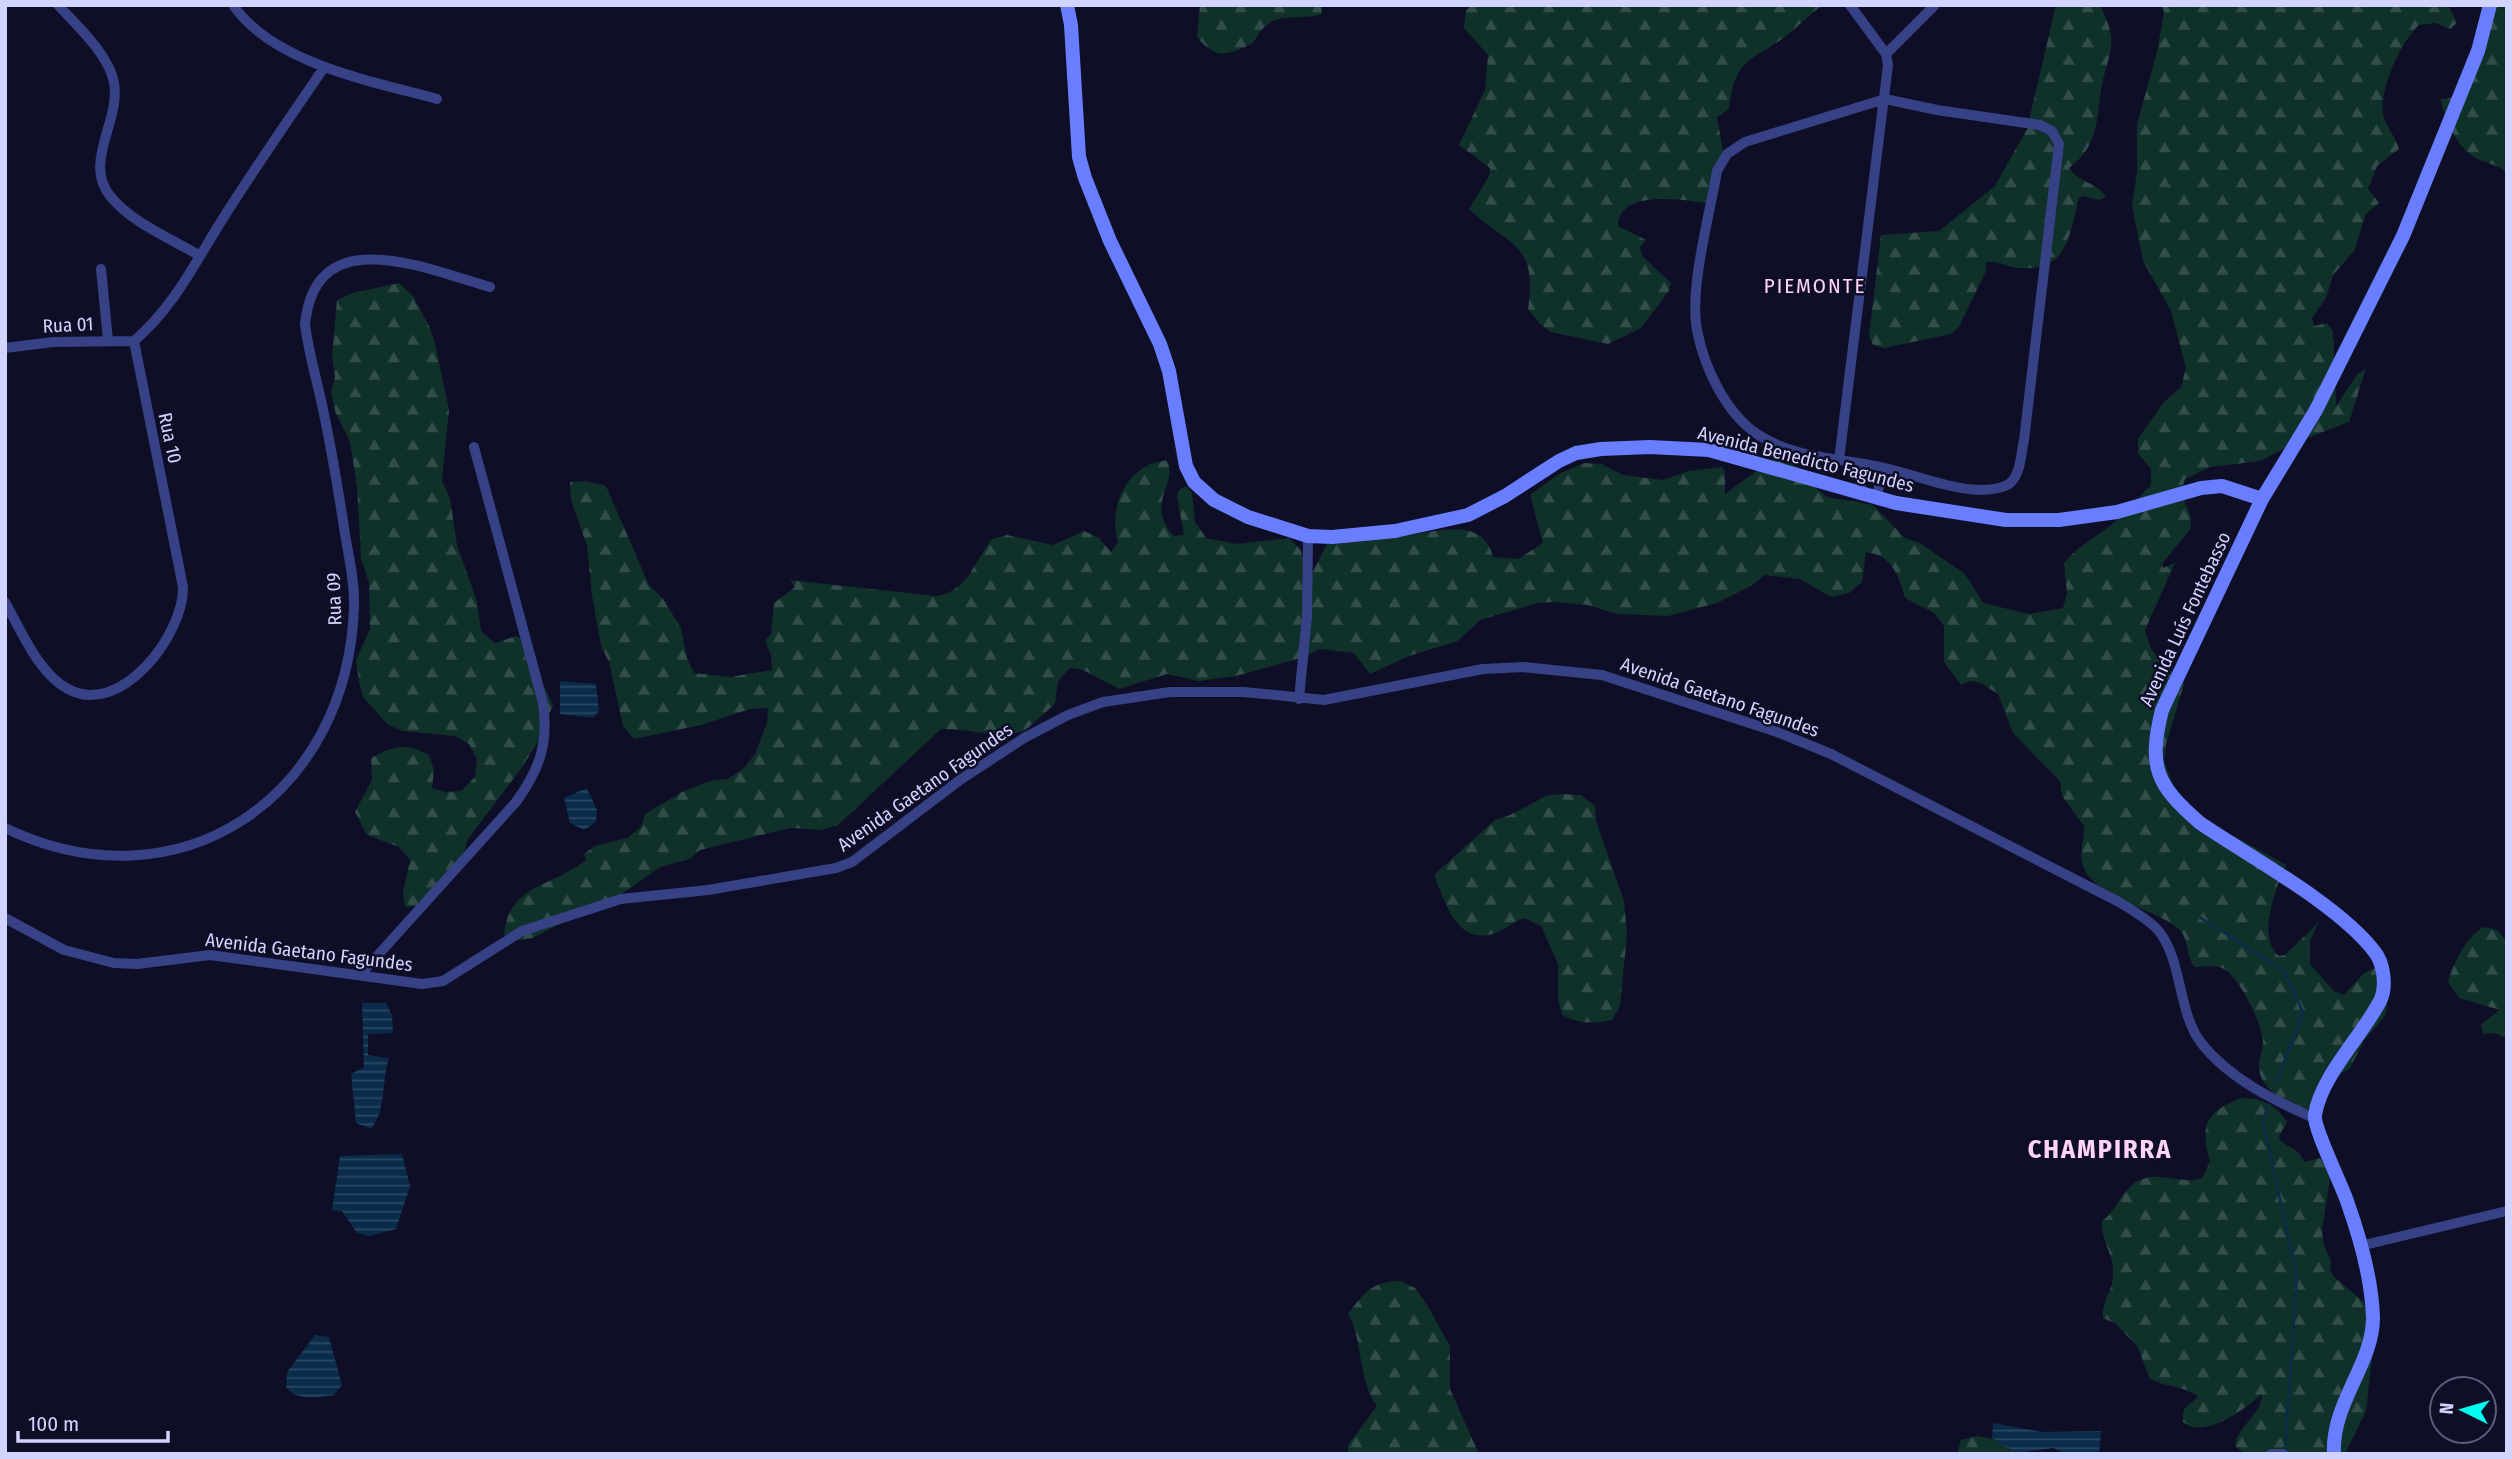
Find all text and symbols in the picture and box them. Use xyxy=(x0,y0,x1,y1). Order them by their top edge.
district label: PIEMONTE xyxy=(1764,273,1866,299)
street label: Rua 01 xyxy=(42,312,94,338)
street label: Rua 10 xyxy=(153,410,187,466)
street label: Avenida Benedicto Fagundes xyxy=(1696,421,1916,497)
street label: Avenida Luís Fontebasso xyxy=(2134,528,2236,710)
street label: Rua 09 xyxy=(322,572,346,626)
street label: Avenida Gaetano Fagundes xyxy=(1618,652,1822,742)
street label: Avenida Gaetano Fagundes xyxy=(833,718,1017,856)
street label: Avenida Gaetano Fagundes xyxy=(204,928,414,976)
district label: CHAMPIRRA xyxy=(2028,1134,2172,1165)
north arrow xyxy=(2428,1375,2498,1445)
scale bar xyxy=(18,1400,168,1444)
text: N xyxy=(2435,1402,2459,1415)
text: 100 m xyxy=(28,1411,79,1437)

